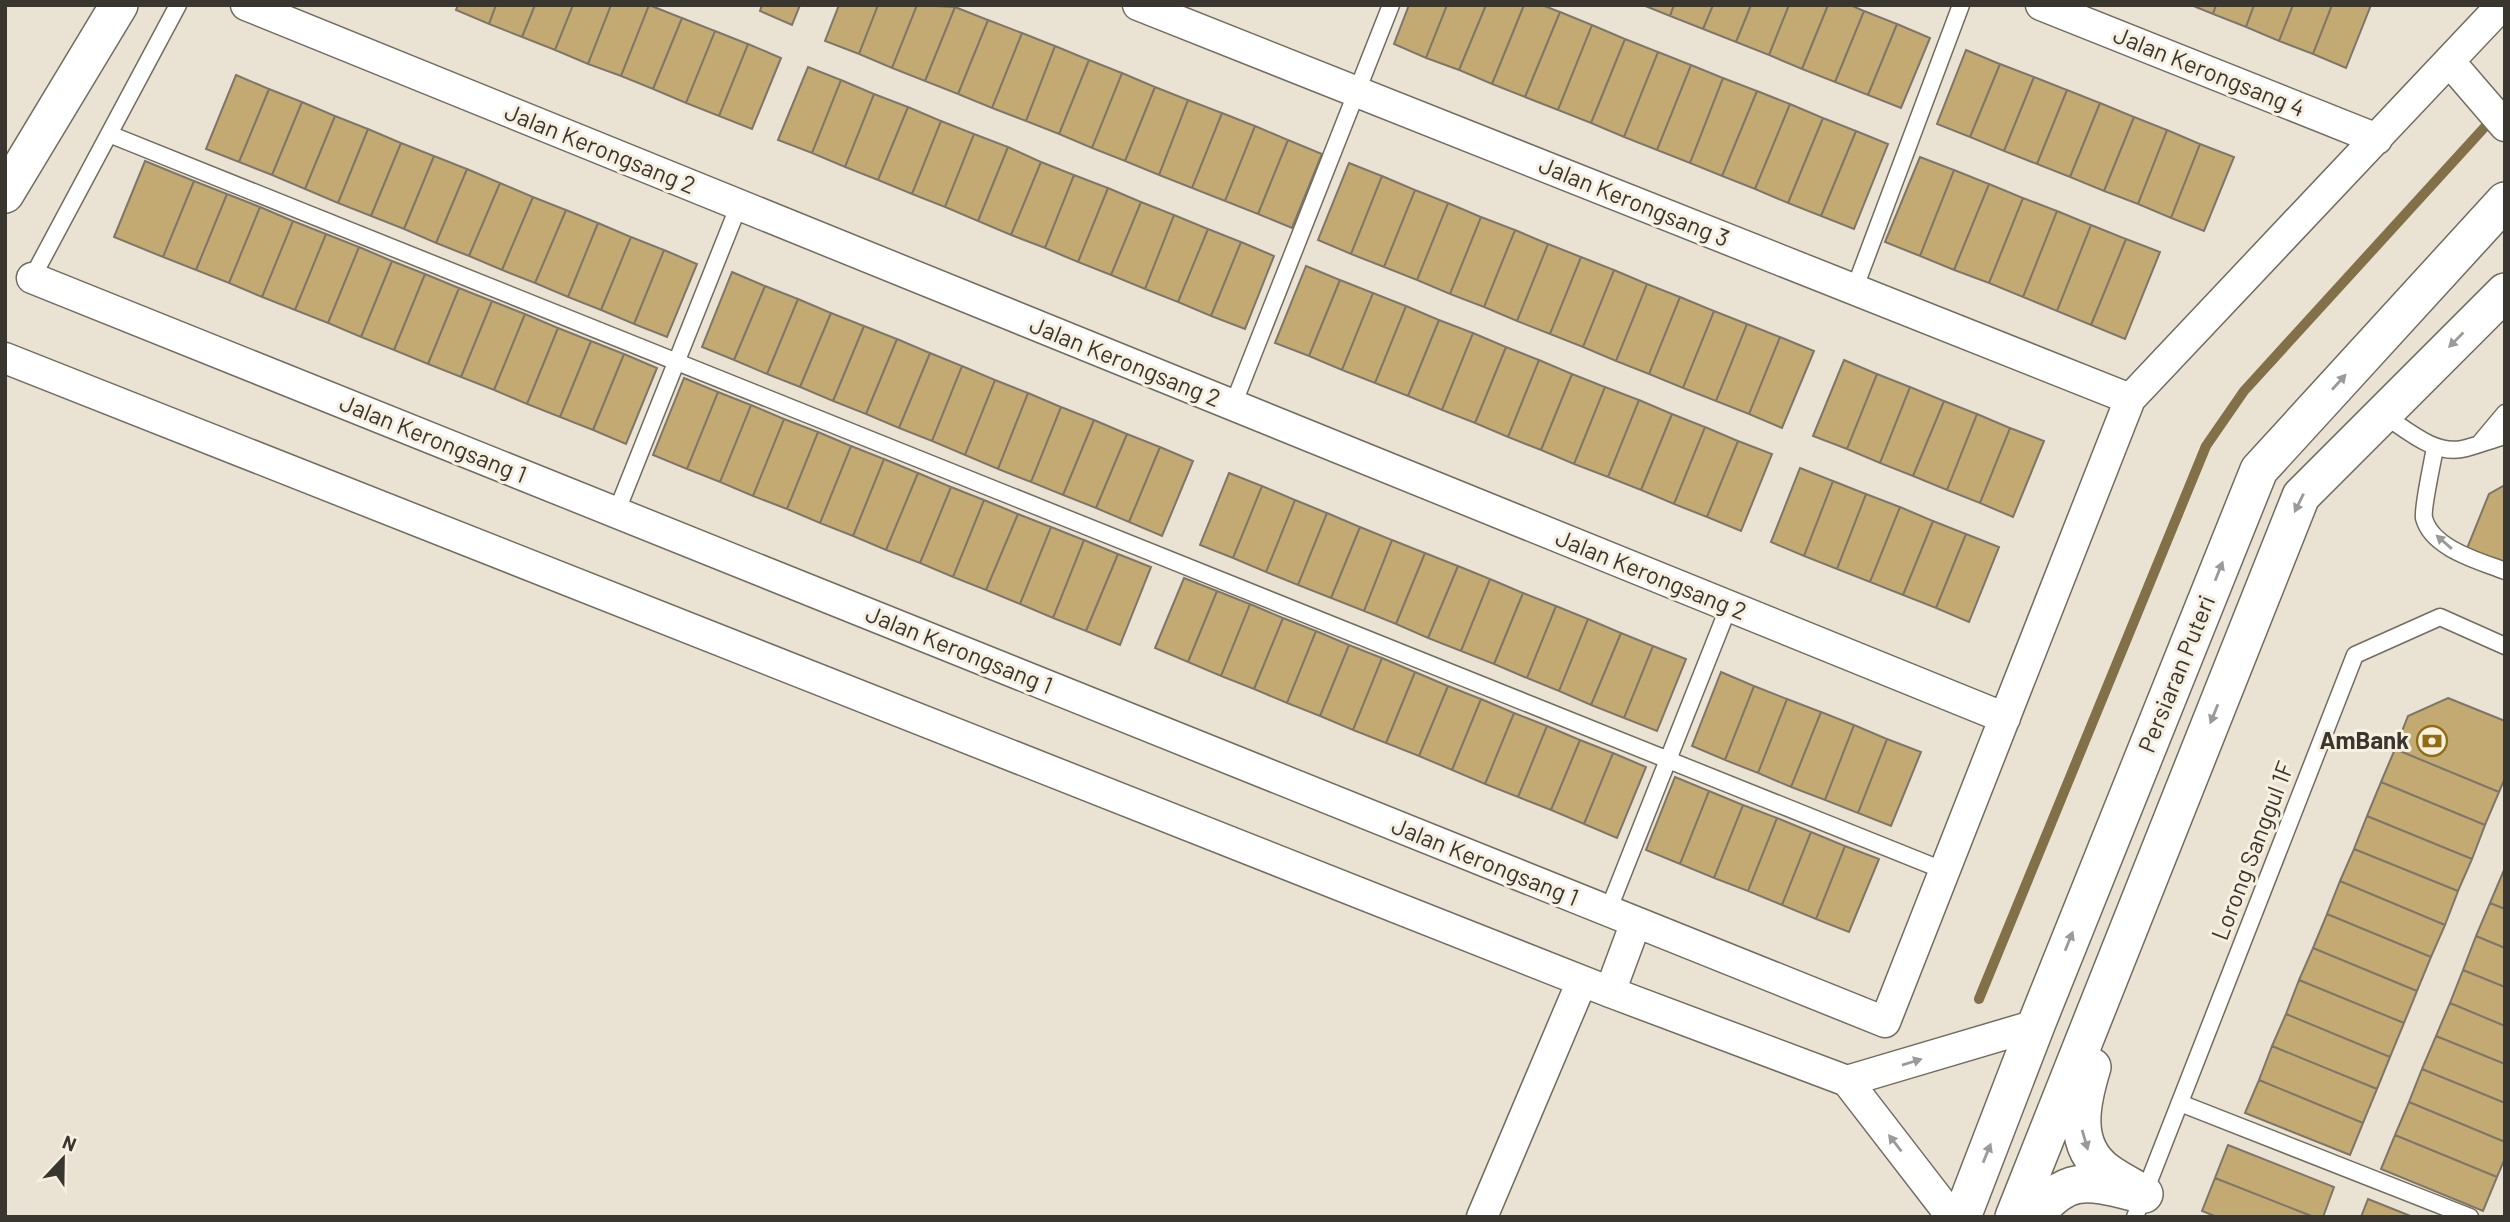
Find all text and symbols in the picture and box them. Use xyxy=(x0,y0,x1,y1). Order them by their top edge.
street label: Jalan Kerongsang 4 xyxy=(2110,19,2309,122)
street label: Jalan Kerongsang 2 xyxy=(501,96,700,199)
street label: Jalan Kerongsang 3 xyxy=(1535,149,1734,252)
street label: Jalan Kerongsang 2 xyxy=(1026,309,1225,412)
one-way arrow xyxy=(2449,331,2465,348)
one-way arrow xyxy=(2331,373,2347,391)
street label: Jalan Kerongsang 1 xyxy=(336,387,531,488)
one-way arrow xyxy=(2293,493,2304,513)
street label: Jalan Kerongsang 2 xyxy=(1552,522,1751,625)
one-way arrow xyxy=(2435,534,2453,550)
one-way arrow xyxy=(2213,560,2224,581)
street label: Persiaran Puteri xyxy=(2131,591,2220,756)
street label: Jalan Kerongsang 1 xyxy=(862,598,1057,699)
one-way arrow xyxy=(2208,703,2219,724)
bank icon: AmBank xyxy=(2415,724,2449,758)
place label: AmBank xyxy=(2319,725,2409,754)
street label: Lorong Sanggul 1F xyxy=(2204,757,2299,944)
street label: Jalan Kerongsang 1 xyxy=(1388,810,1583,911)
one-way arrow xyxy=(2064,930,2075,951)
one-way arrow xyxy=(1902,1056,1923,1066)
north arrow xyxy=(28,1124,98,1194)
one-way arrow xyxy=(2080,1129,2091,1151)
text: N xyxy=(59,1130,80,1156)
one-way arrow xyxy=(1887,1135,1902,1153)
one-way arrow xyxy=(1982,1142,1993,1163)

